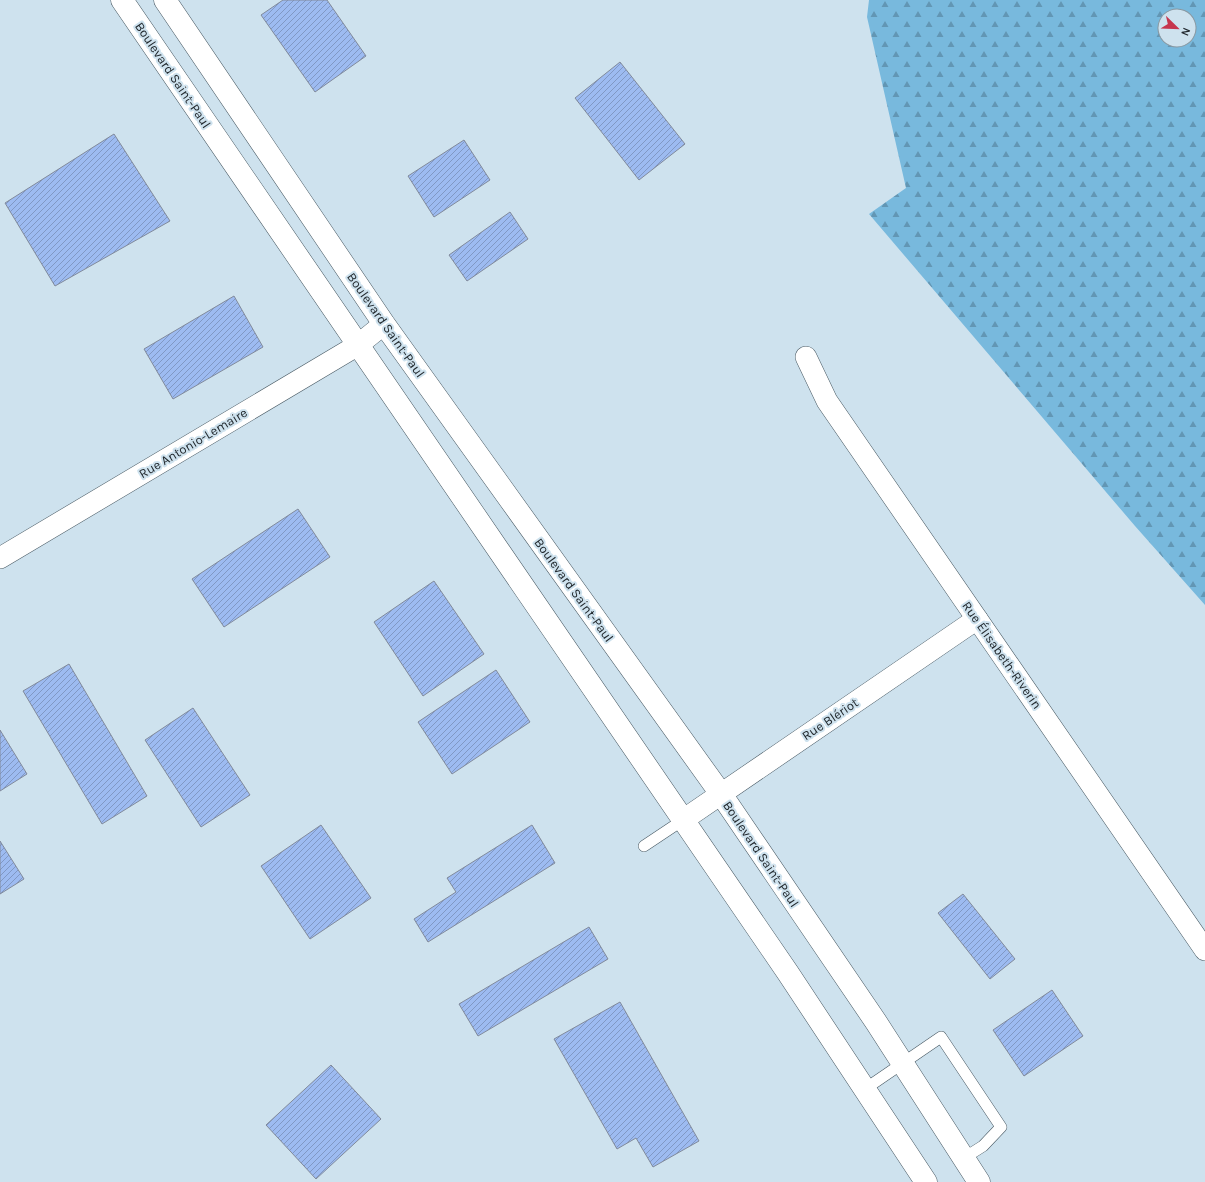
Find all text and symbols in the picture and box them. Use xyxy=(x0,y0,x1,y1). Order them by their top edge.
north arrow xyxy=(1157,8,1197,48)
street label: Boulevard Saint-Paul xyxy=(132,19,214,131)
text: N xyxy=(1178,26,1193,38)
street label: Boulevard Saint-Paul xyxy=(344,270,428,380)
street label: Rue Antonio-Lemaire xyxy=(136,405,250,481)
street label: Boulevard Saint-Paul xyxy=(531,535,617,645)
street label: Rue Élisabeth-Riverin xyxy=(959,597,1046,712)
street label: Rue Blériot xyxy=(799,695,861,743)
street label: Boulevard Saint-Paul xyxy=(720,798,802,910)

